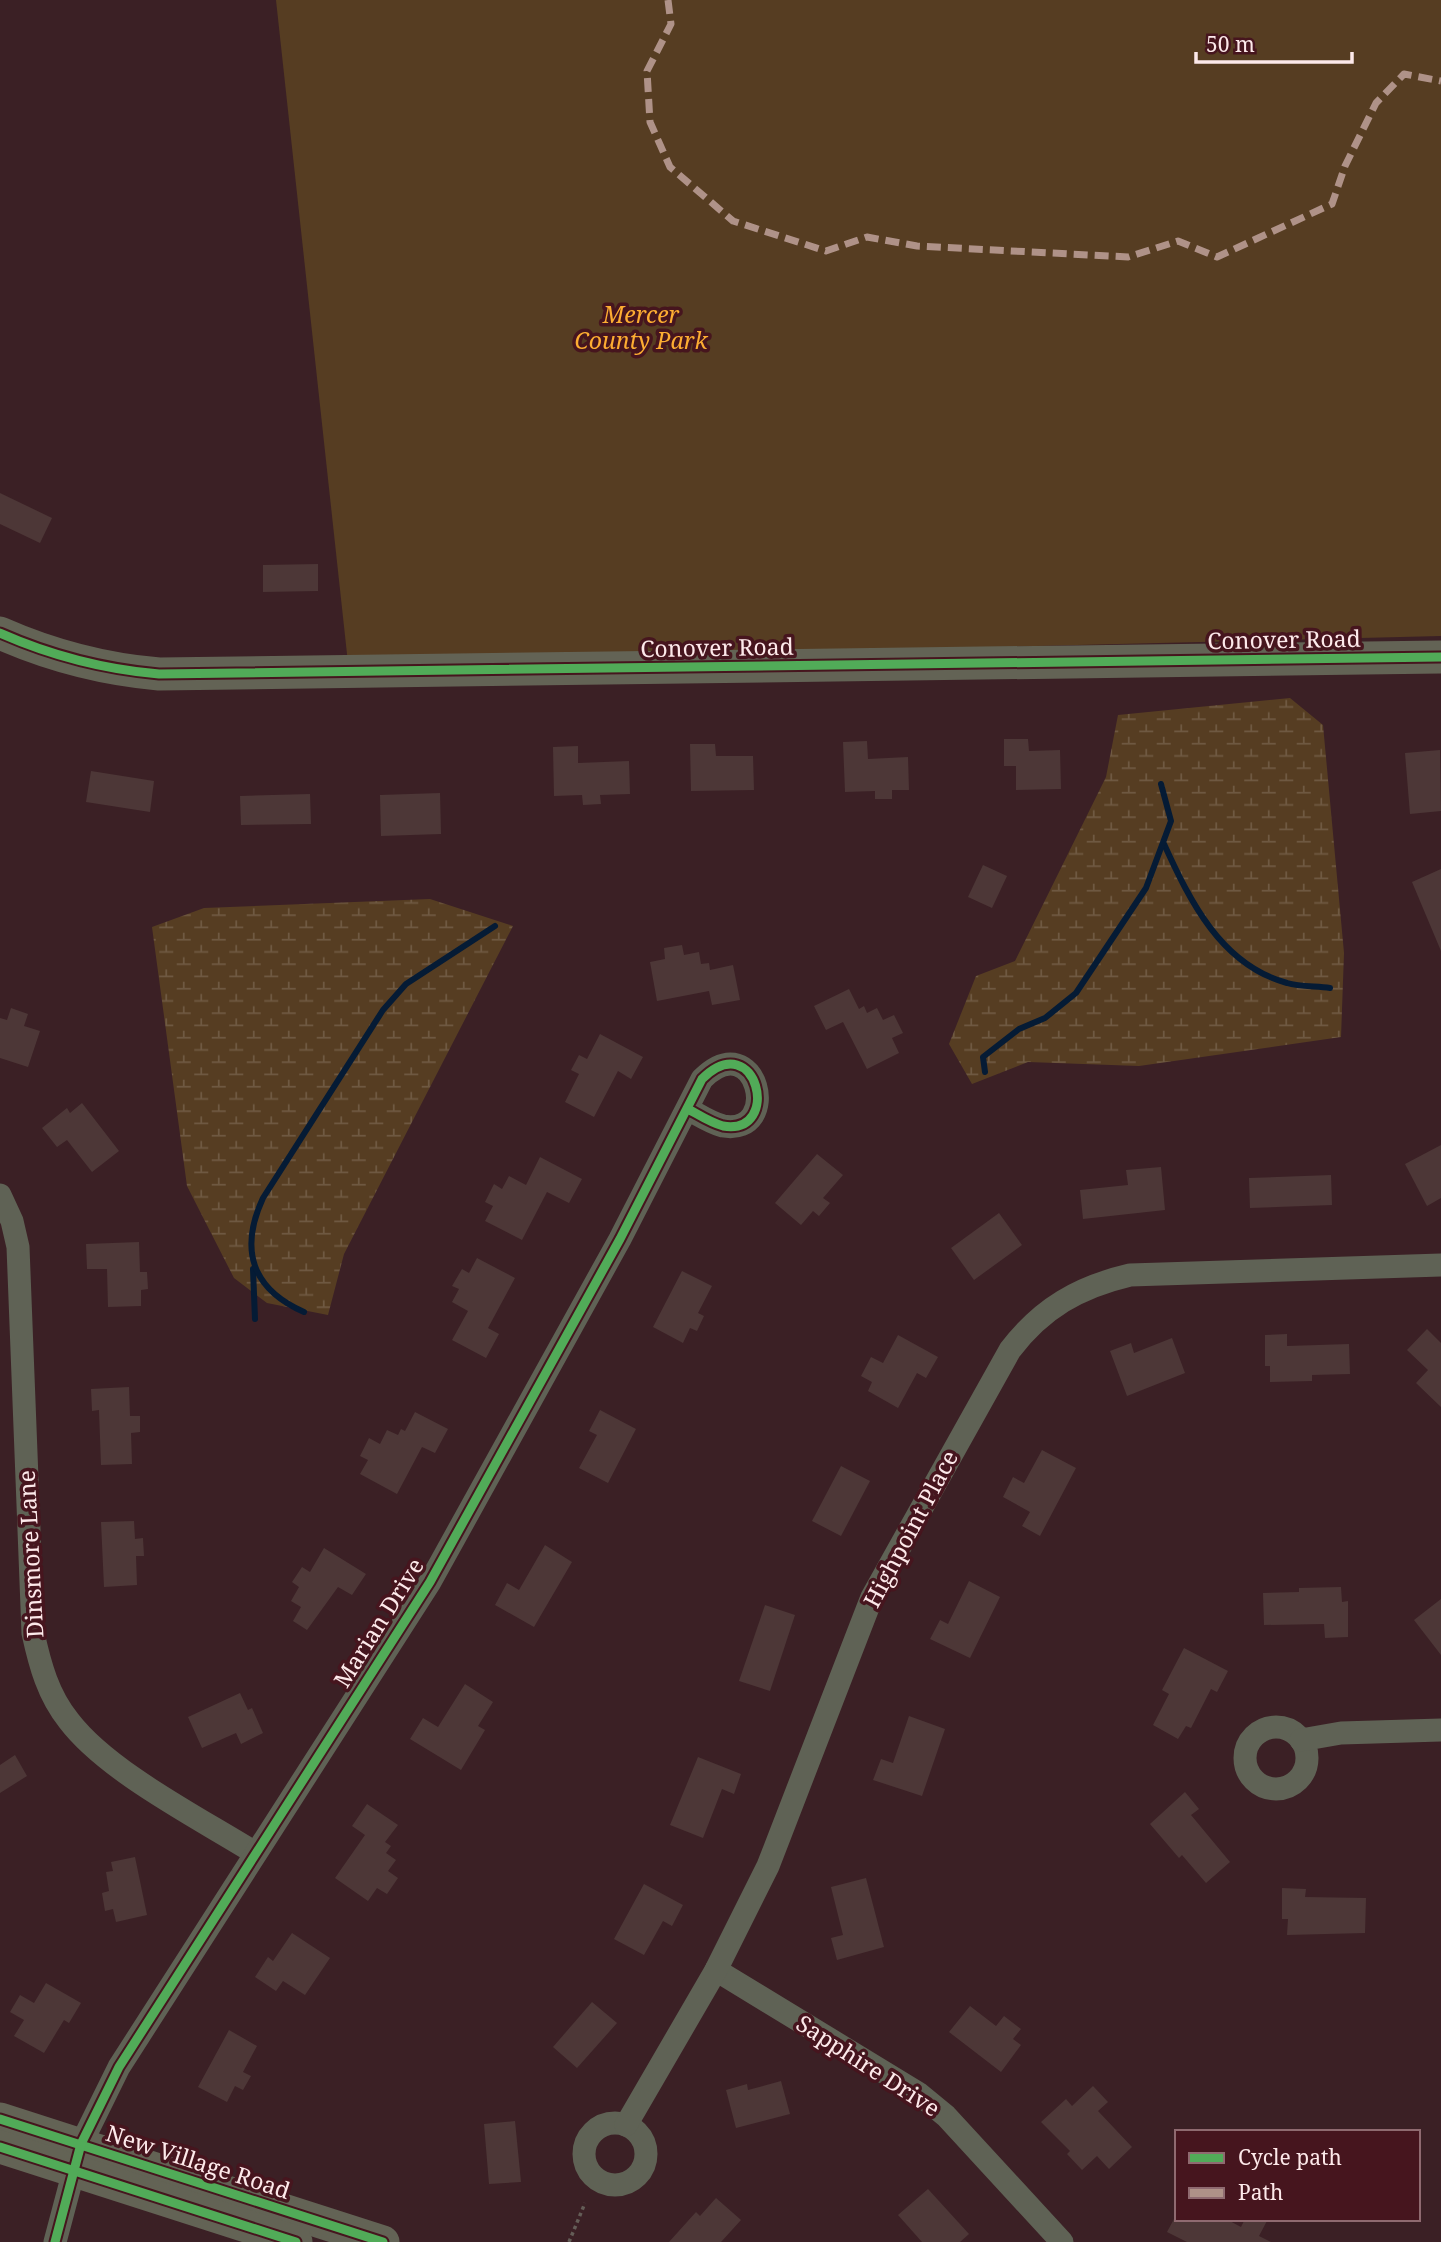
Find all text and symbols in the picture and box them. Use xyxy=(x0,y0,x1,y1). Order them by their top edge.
scale bar xyxy=(1196,21,1352,65)
text: 50 m xyxy=(1206,30,1255,58)
park label: Mercer County Park xyxy=(574,298,709,356)
street label: Conover Road xyxy=(1207,622,1361,656)
street label: Conover Road xyxy=(640,630,794,664)
street label: Highpoint Place xyxy=(855,1444,965,1613)
street label: Dinsmore Lane xyxy=(10,1469,50,1639)
street label: Marian Drive xyxy=(326,1552,431,1693)
street label: Sapphire Drive xyxy=(791,2007,947,2124)
street label: New Village Road xyxy=(102,2116,294,2206)
legend xyxy=(1175,2130,1420,2221)
text: Cycle path xyxy=(1238,2143,1342,2171)
text: Path xyxy=(1238,2178,1283,2206)

